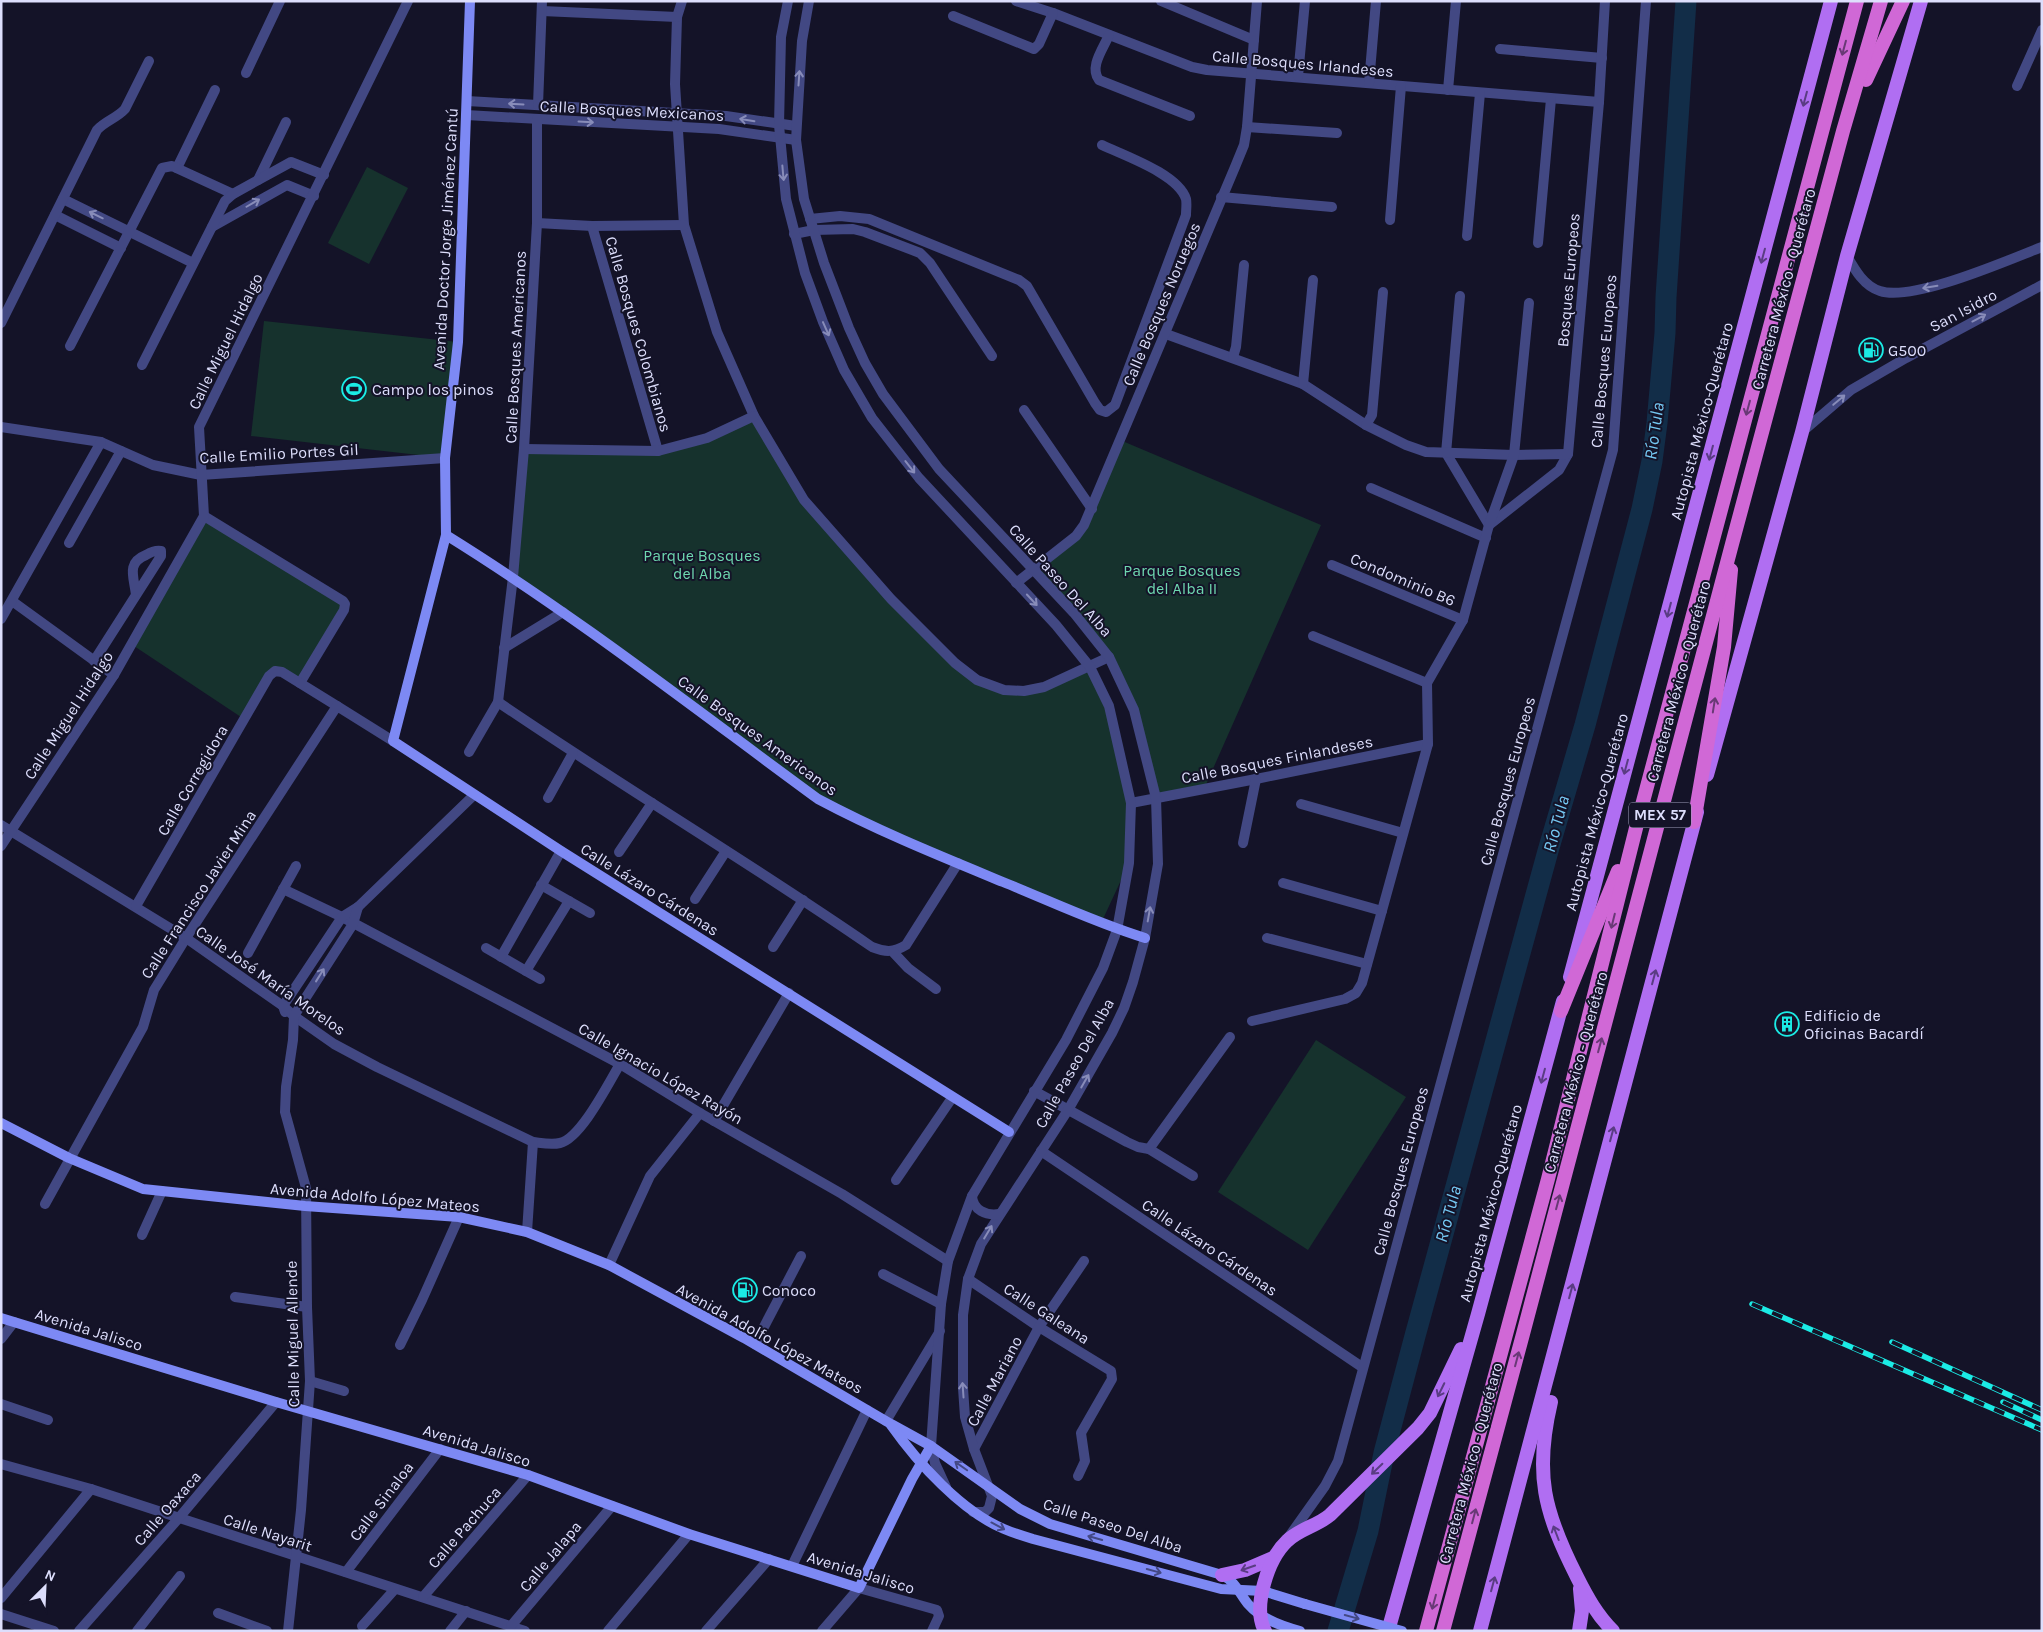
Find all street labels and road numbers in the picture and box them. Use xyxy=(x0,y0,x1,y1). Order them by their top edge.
street label: Calle Bosques Irlandeses xyxy=(1211,46,1394,81)
street label: Calle Bosques Mexicanos xyxy=(539,96,725,125)
street label: Avenida Doctor Jorge Jiménez Cantú xyxy=(429,107,462,371)
street label: Carretera México - Querétaro xyxy=(1747,186,1820,392)
street label: Bosques Europeos xyxy=(1553,212,1584,348)
street label: Calle Bosques Noruegos xyxy=(1118,220,1205,389)
street label: Calle Bosques Colombianos xyxy=(601,234,676,434)
street label: Calle Bosques Americanos xyxy=(501,250,530,444)
street label: Calle Miguel Hidalgo xyxy=(184,270,267,412)
street label: Calle Bosques Europeos xyxy=(1586,274,1621,449)
street label: San Isidro xyxy=(1926,285,2000,336)
street label: Autopista México-Querétaro xyxy=(1666,320,1737,522)
street label: Calle Emilio Portes Gil xyxy=(199,440,359,467)
street label: Calle Paseo Del Alba xyxy=(1005,520,1116,641)
street label: Condominio B6 xyxy=(1347,549,1458,610)
street label: Carretera México - Querétaro xyxy=(1642,578,1715,784)
street label: Calle Miguel Hidalgo xyxy=(20,648,117,783)
street label: Calle Bosques Americanos xyxy=(674,671,841,800)
street label: Calle Bosques Europeos xyxy=(1476,695,1539,868)
street label: Autopista México-Querétaro xyxy=(1561,711,1632,913)
street label: Calle Corregidora xyxy=(153,722,232,839)
street label: Calle Bosques Finlandeses xyxy=(1180,732,1374,787)
road number: MEX 57 xyxy=(1629,802,1691,828)
street label: Calle Francisco Javier Mina xyxy=(137,806,260,982)
street label: Calle Lázaro Cárdenas xyxy=(577,839,722,940)
street label: Calle José María Morelos xyxy=(192,921,349,1039)
street label: Carretera México - Querétaro xyxy=(1539,969,1612,1175)
street label: Calle Paseo Del Alba xyxy=(1031,995,1118,1131)
street label: Calle Ignacio López Rayón xyxy=(575,1019,746,1128)
street label: Calle Bosques Europeos xyxy=(1369,1085,1432,1258)
street label: Autopista México-Querétaro xyxy=(1455,1102,1526,1304)
street label: Avenida Adolfo López Mateos xyxy=(269,1179,481,1216)
street label: Calle Lázaro Cárdenas xyxy=(1138,1195,1281,1300)
street label: Calle Miguel Allende xyxy=(282,1260,303,1408)
street label: Avenida Adolfo López Mateos xyxy=(673,1279,866,1398)
street label: Calle Galeana xyxy=(1000,1279,1093,1348)
street label: Avenida Jalisco xyxy=(33,1304,145,1355)
street label: Calle Mariano xyxy=(963,1333,1026,1430)
street label: Carretera México - Querétaro xyxy=(1434,1360,1507,1566)
street label: Avenida Jalisco xyxy=(421,1420,533,1471)
street label: Calle Sinaloa xyxy=(345,1458,417,1545)
street label: Calle Oaxaca xyxy=(130,1467,205,1550)
street label: Calle Pachuca xyxy=(424,1483,505,1572)
street label: Calle Paseo Del Alba xyxy=(1041,1494,1185,1557)
street label: Calle Nayarit xyxy=(221,1509,315,1556)
street label: Calle Jalapa xyxy=(515,1517,585,1595)
street label: Avenida Jalisco xyxy=(805,1547,917,1598)

